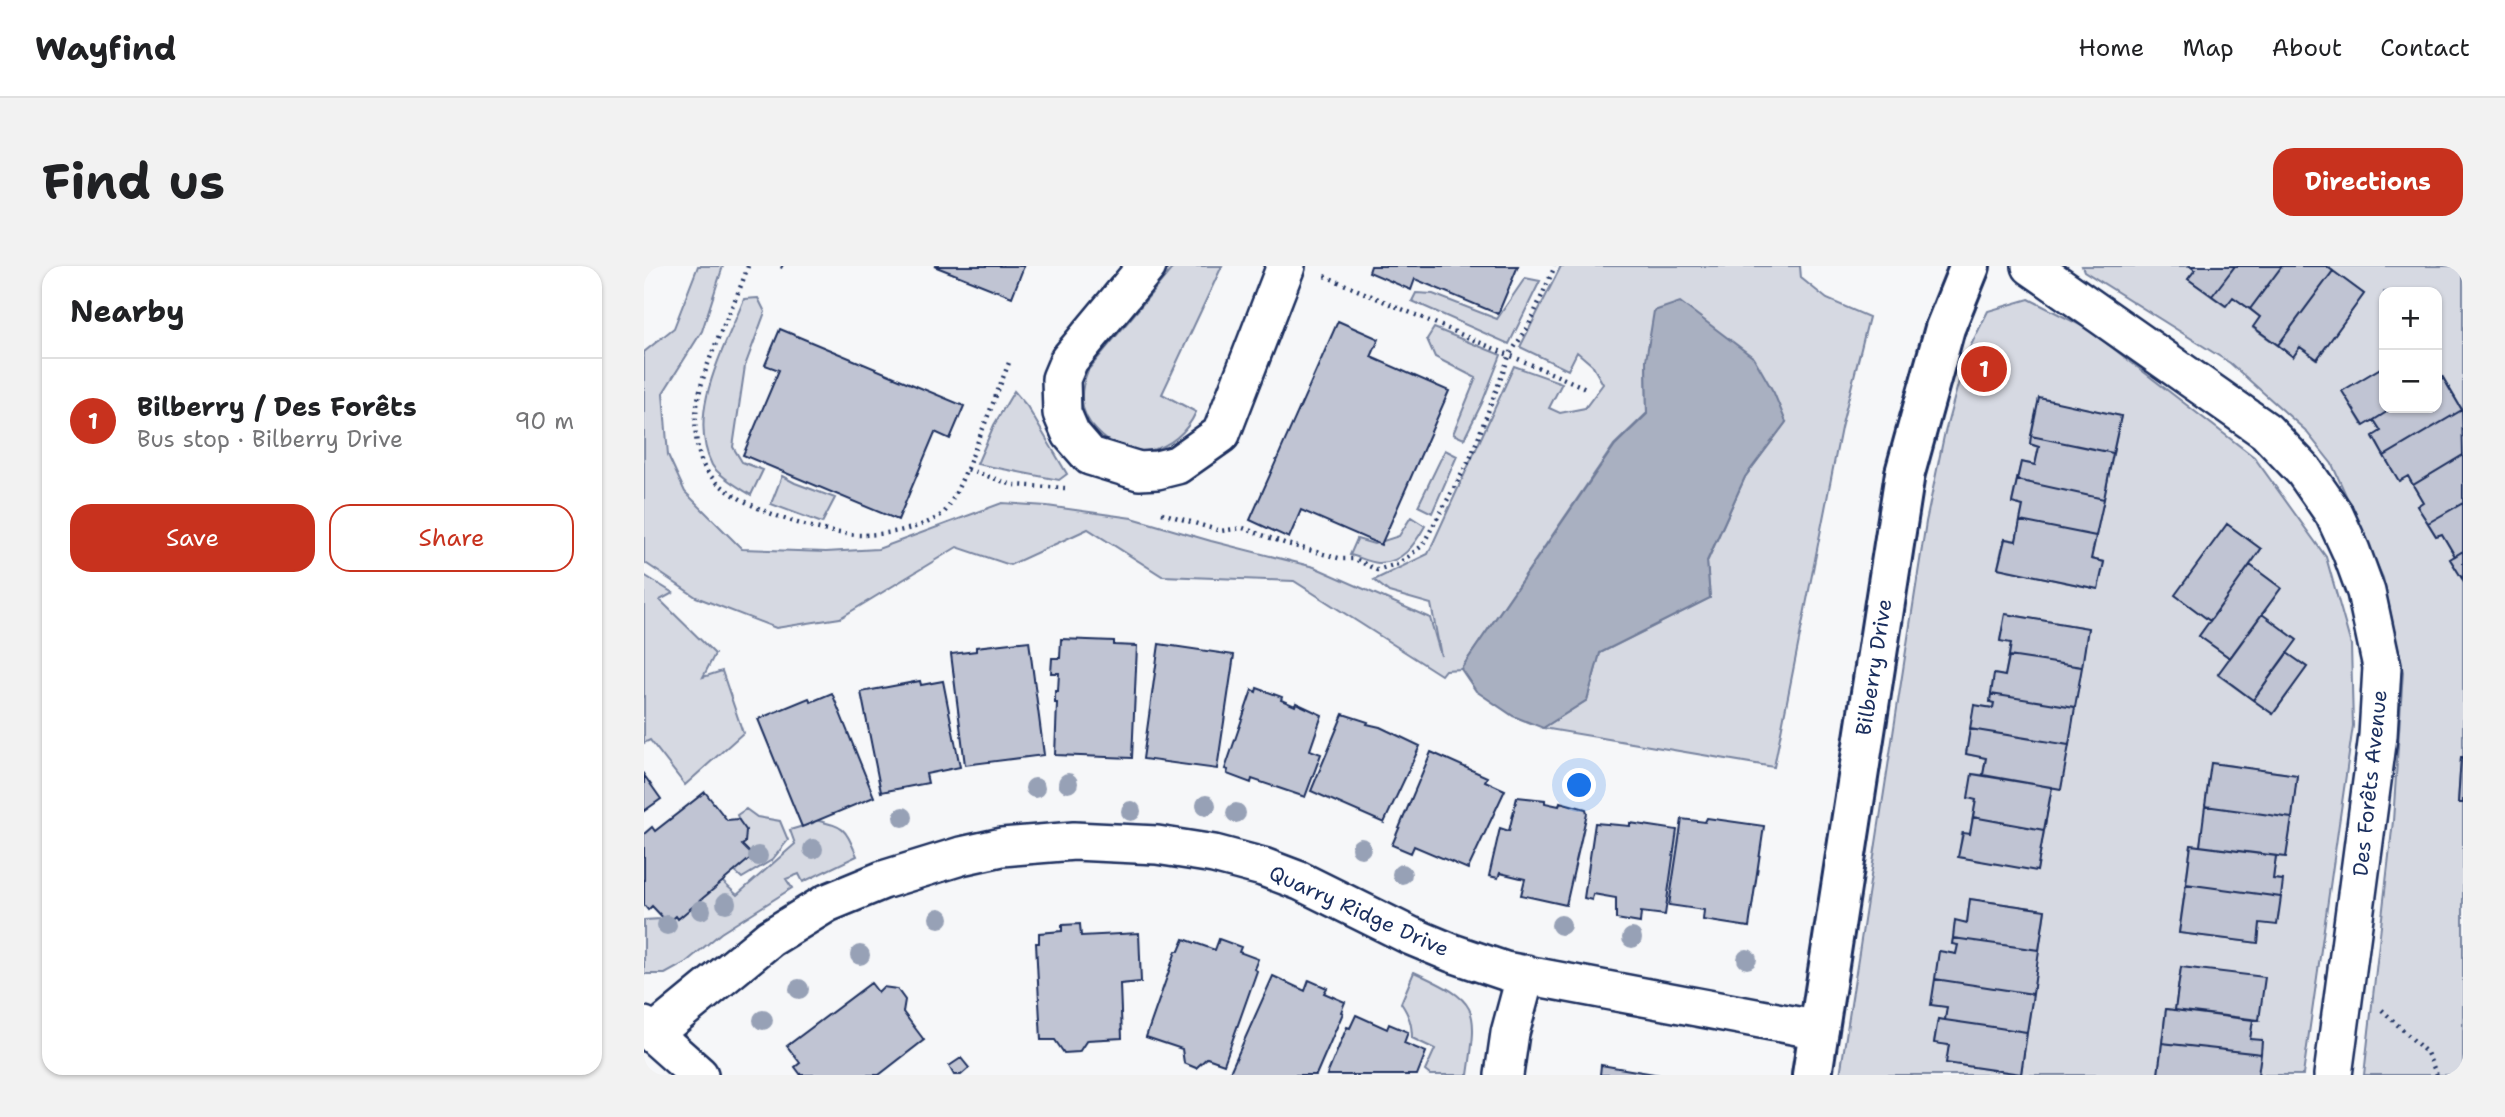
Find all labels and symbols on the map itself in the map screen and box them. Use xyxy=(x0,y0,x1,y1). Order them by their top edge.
pin: 1 xyxy=(1961,343,2007,395)
street label: Bilberry Drive xyxy=(1849,597,1899,737)
street label: Des Forêts Avenue xyxy=(2346,688,2394,878)
your location xyxy=(1562,768,1596,802)
street label: Quarry Ridge Drive xyxy=(1265,859,1453,963)

